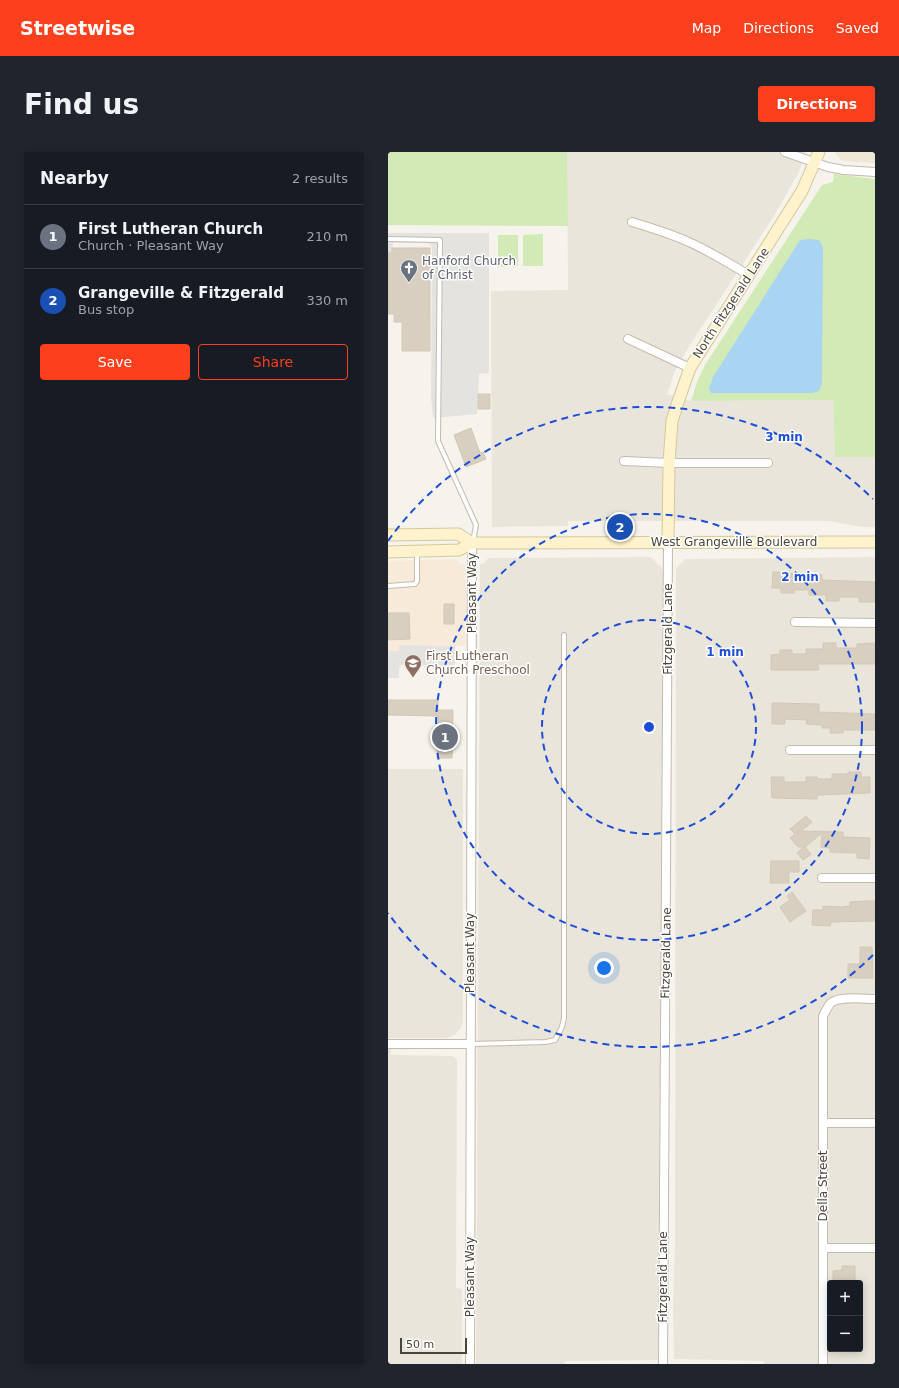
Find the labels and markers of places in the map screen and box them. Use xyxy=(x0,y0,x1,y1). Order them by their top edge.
place label: Hanford Church of Christ xyxy=(422,254,516,282)
church icon: Hanford Church of Christ xyxy=(399,258,419,283)
pin: 2 xyxy=(607,512,633,542)
place label: First Lutheran Church Preschool xyxy=(426,649,530,677)
school or university icon: First Lutheran Church Preschool xyxy=(403,653,423,678)
centre of rings xyxy=(642,720,656,734)
pin: 1 xyxy=(432,722,458,752)

